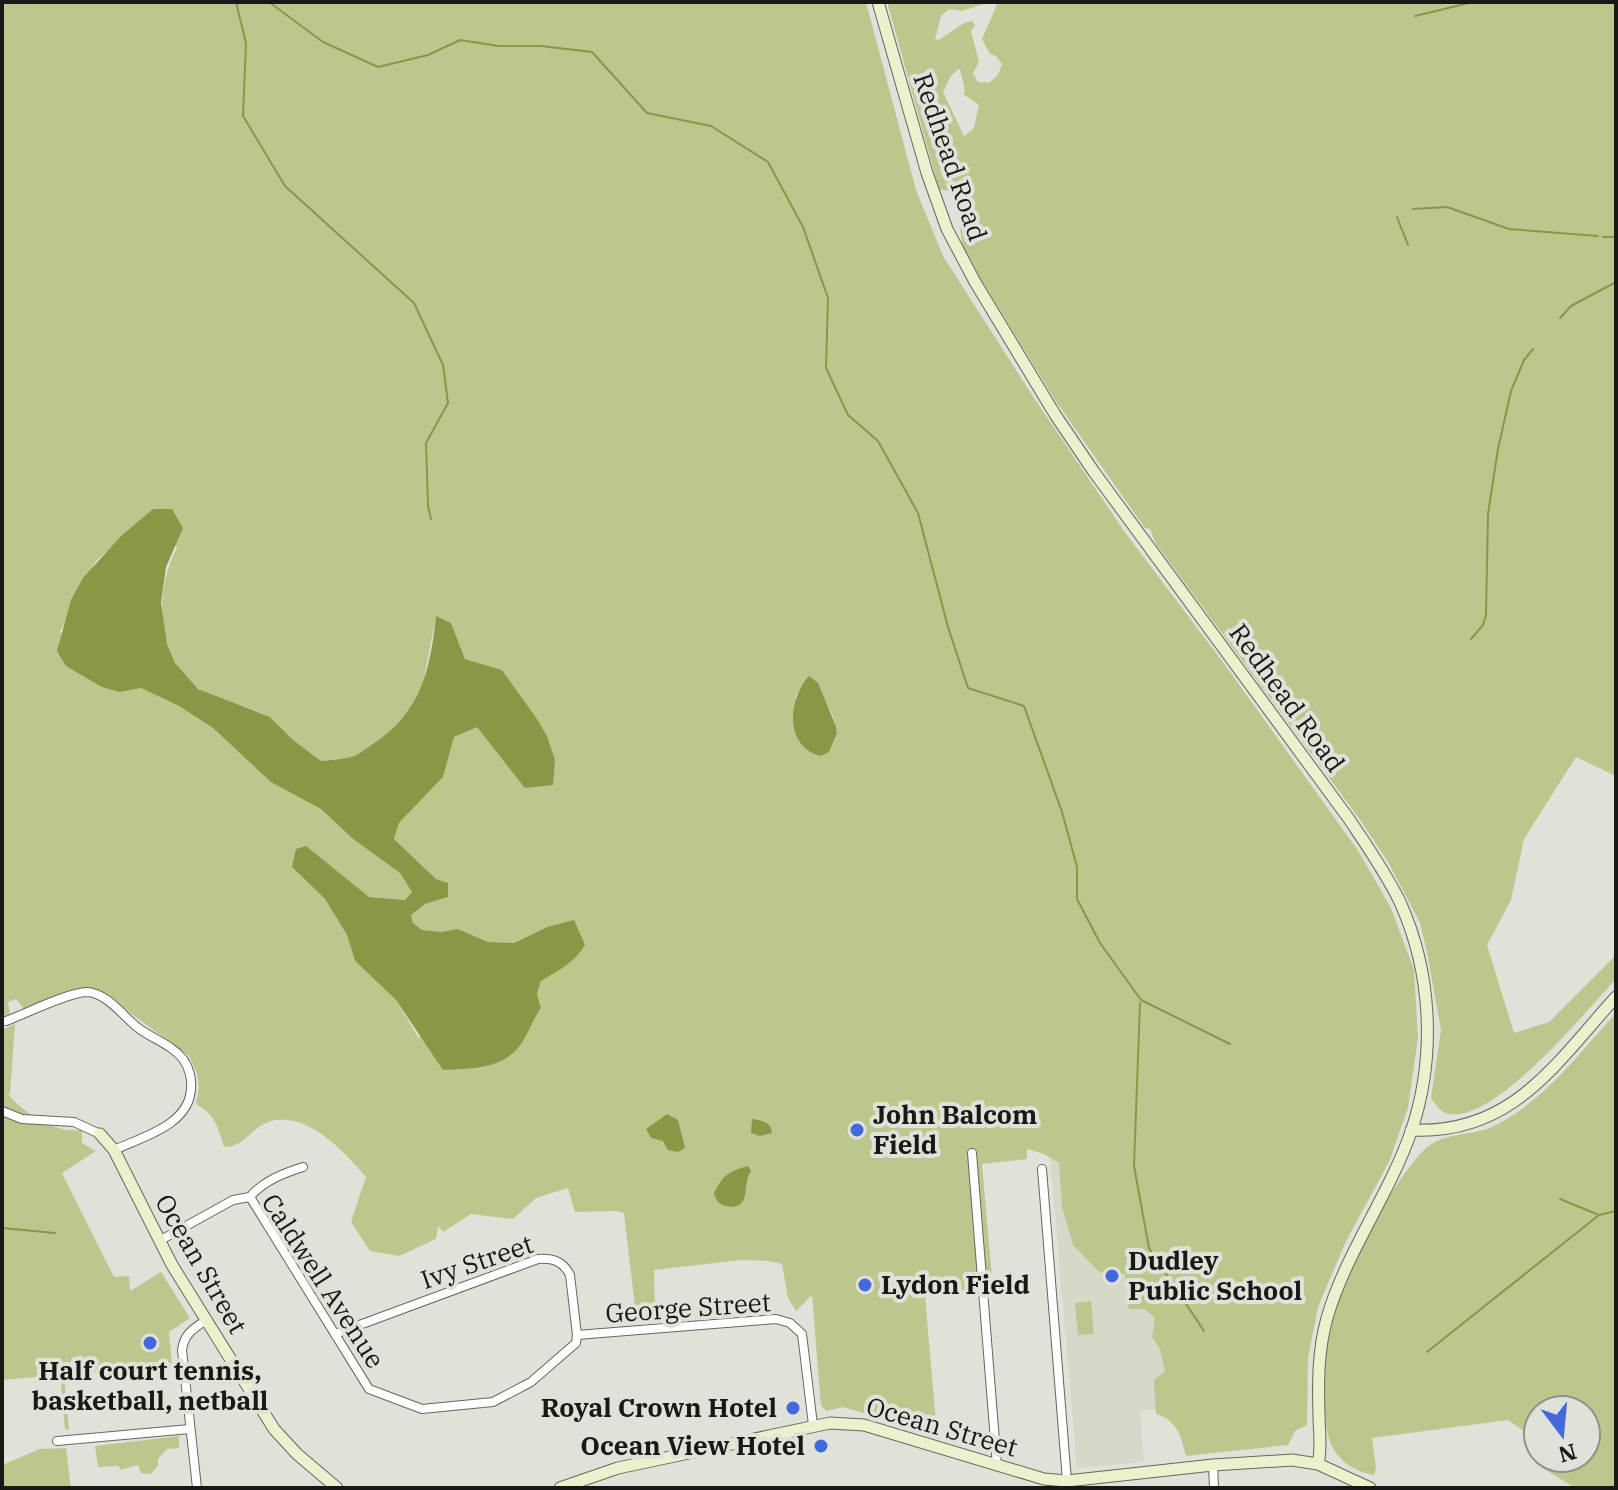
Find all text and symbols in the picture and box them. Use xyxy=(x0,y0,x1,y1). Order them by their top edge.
street label: Redhead Road xyxy=(906,68,996,245)
street label: Redhead Road xyxy=(1222,616,1353,778)
place label: John Balcom Field xyxy=(873,1097,1037,1161)
marker: John Balcom Field xyxy=(848,1121,866,1139)
street label: Caldwell Avenue xyxy=(255,1187,393,1374)
street label: Ocean Street xyxy=(148,1188,256,1339)
street label: Ivy Street xyxy=(416,1226,537,1296)
place label: Dudley Public School xyxy=(1128,1243,1302,1307)
place label: Lydon Field xyxy=(881,1267,1030,1301)
marker: Dudley Public School xyxy=(1103,1267,1121,1285)
marker: Lydon Field xyxy=(856,1276,874,1294)
street label: George Street xyxy=(604,1284,772,1330)
marker: Half court tennis, basketball, netball xyxy=(141,1334,159,1352)
place label: Half court tennis, basketball, netball xyxy=(32,1353,268,1417)
street label: Ocean Street xyxy=(863,1388,1022,1464)
place label: Royal Crown Hotel xyxy=(541,1390,777,1424)
north arrow xyxy=(1522,1394,1602,1474)
marker: Royal Crown Hotel xyxy=(784,1399,802,1417)
place label: Ocean View Hotel xyxy=(580,1428,805,1462)
marker: Ocean View Hotel xyxy=(812,1437,830,1455)
text: N xyxy=(1555,1437,1580,1470)

